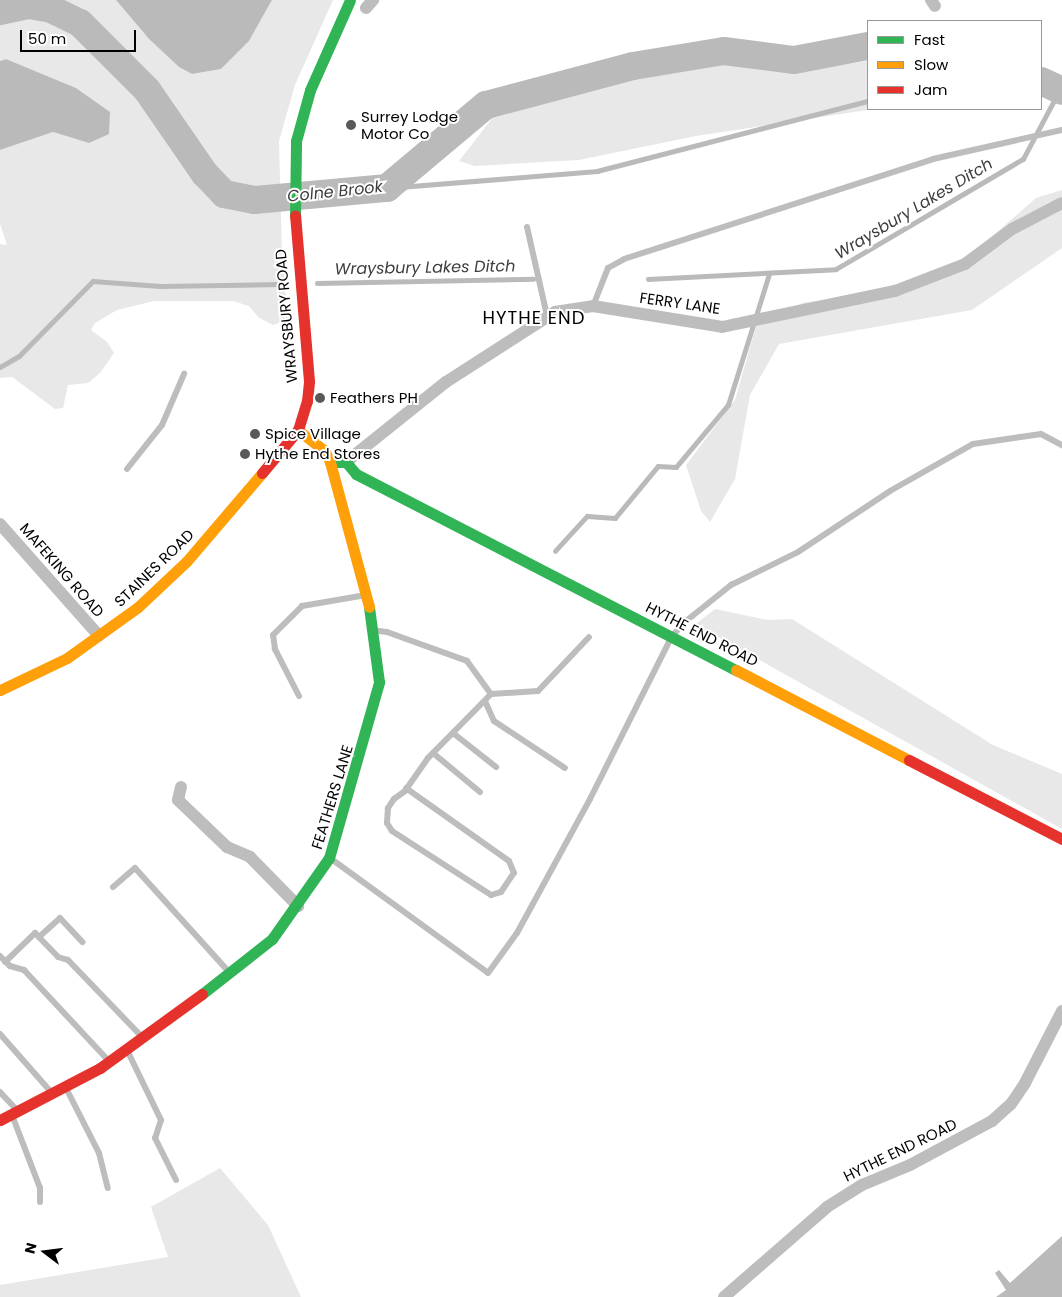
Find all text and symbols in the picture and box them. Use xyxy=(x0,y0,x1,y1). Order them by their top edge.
scale bar xyxy=(22,20,139,52)
legend xyxy=(867,20,1042,110)
text: 50 m xyxy=(28,28,66,49)
text: Fast xyxy=(914,29,945,50)
text: Slow xyxy=(914,54,948,75)
text: Jam xyxy=(914,79,948,100)
place label: Surrey Lodge Motor Co xyxy=(361,107,458,142)
marker: Surrey Lodge Motor Co xyxy=(345,119,357,131)
water label: Wraysbury Lakes Ditch xyxy=(832,154,996,264)
water label: Colne Brook xyxy=(286,177,384,207)
street label: WRAYSBURY ROAD xyxy=(271,248,301,384)
water label: Wraysbury Lakes Ditch xyxy=(335,257,515,279)
street label: FERRY LANE xyxy=(639,288,721,318)
district label: HYTHE END xyxy=(481,307,587,329)
place label: Feathers PH xyxy=(330,389,418,407)
marker: Feathers PH xyxy=(314,392,326,404)
place label: Spice Village xyxy=(265,425,361,443)
marker: Spice Village xyxy=(249,428,261,440)
place label: Hythe End Stores xyxy=(255,445,380,463)
marker: Hythe End Stores xyxy=(239,448,251,460)
street label: MAFEKING ROAD xyxy=(16,519,108,621)
street label: STAINES ROAD xyxy=(111,526,197,610)
street label: HYTHE END ROAD xyxy=(643,598,761,670)
street label: FEATHERS LANE xyxy=(308,743,356,851)
street label: HYTHE END ROAD xyxy=(840,1115,960,1185)
north arrow xyxy=(20,1227,70,1277)
text: N xyxy=(19,1240,42,1256)

